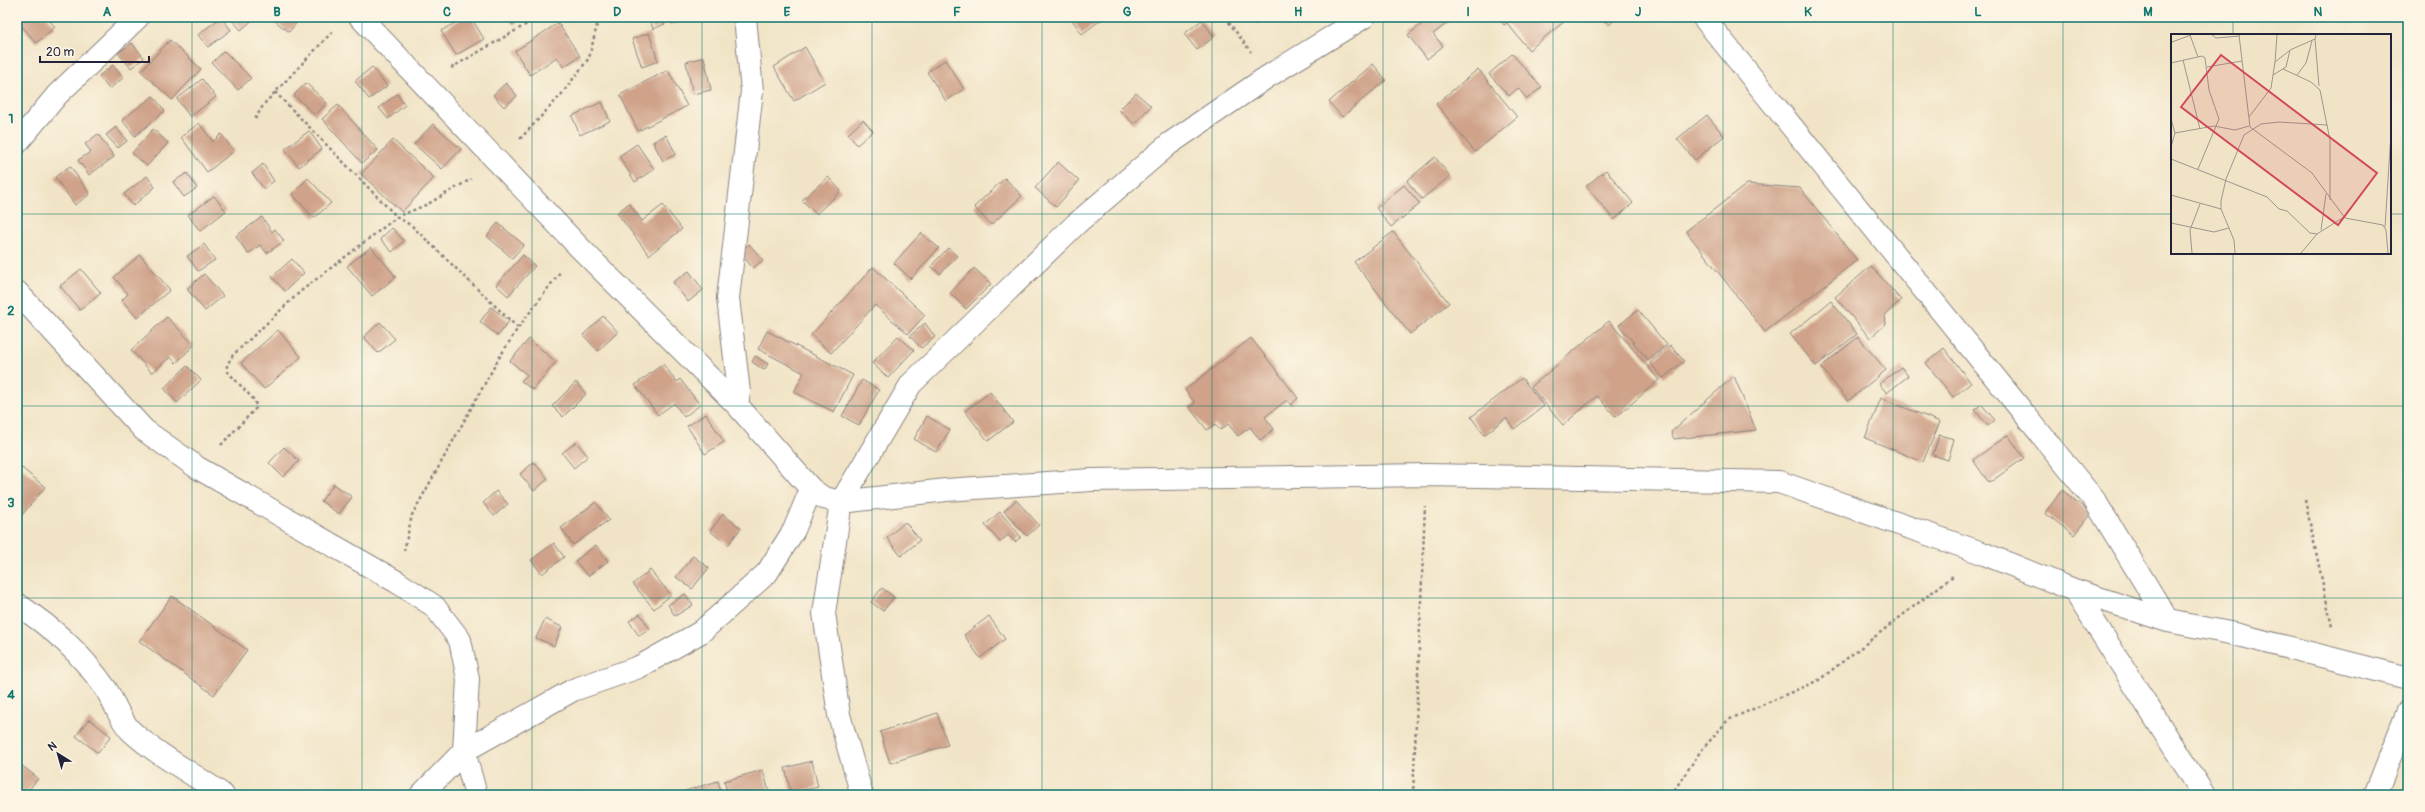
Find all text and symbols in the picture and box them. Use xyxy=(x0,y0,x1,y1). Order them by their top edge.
text: A xyxy=(103,4,112,20)
text: B xyxy=(273,4,281,20)
text: C xyxy=(443,4,451,20)
text: D xyxy=(613,4,621,20)
text: E xyxy=(784,4,791,20)
text: F xyxy=(953,4,961,20)
text: G xyxy=(1123,4,1132,20)
text: H xyxy=(1294,4,1302,20)
text: I xyxy=(1466,4,1470,20)
text: J xyxy=(1635,4,1641,20)
text: K xyxy=(1804,4,1812,20)
text: L xyxy=(1974,4,1982,20)
text: M xyxy=(2143,4,2153,20)
text: N xyxy=(2314,4,2323,20)
inset map xyxy=(2171,34,2391,254)
scale bar xyxy=(40,38,149,64)
text: 20 m xyxy=(46,45,75,60)
text: 1 xyxy=(8,111,14,127)
text: 2 xyxy=(7,303,15,319)
text: 3 xyxy=(7,495,15,511)
text: 4 xyxy=(7,687,15,703)
north arrow xyxy=(38,734,78,774)
text: N xyxy=(45,739,60,754)

